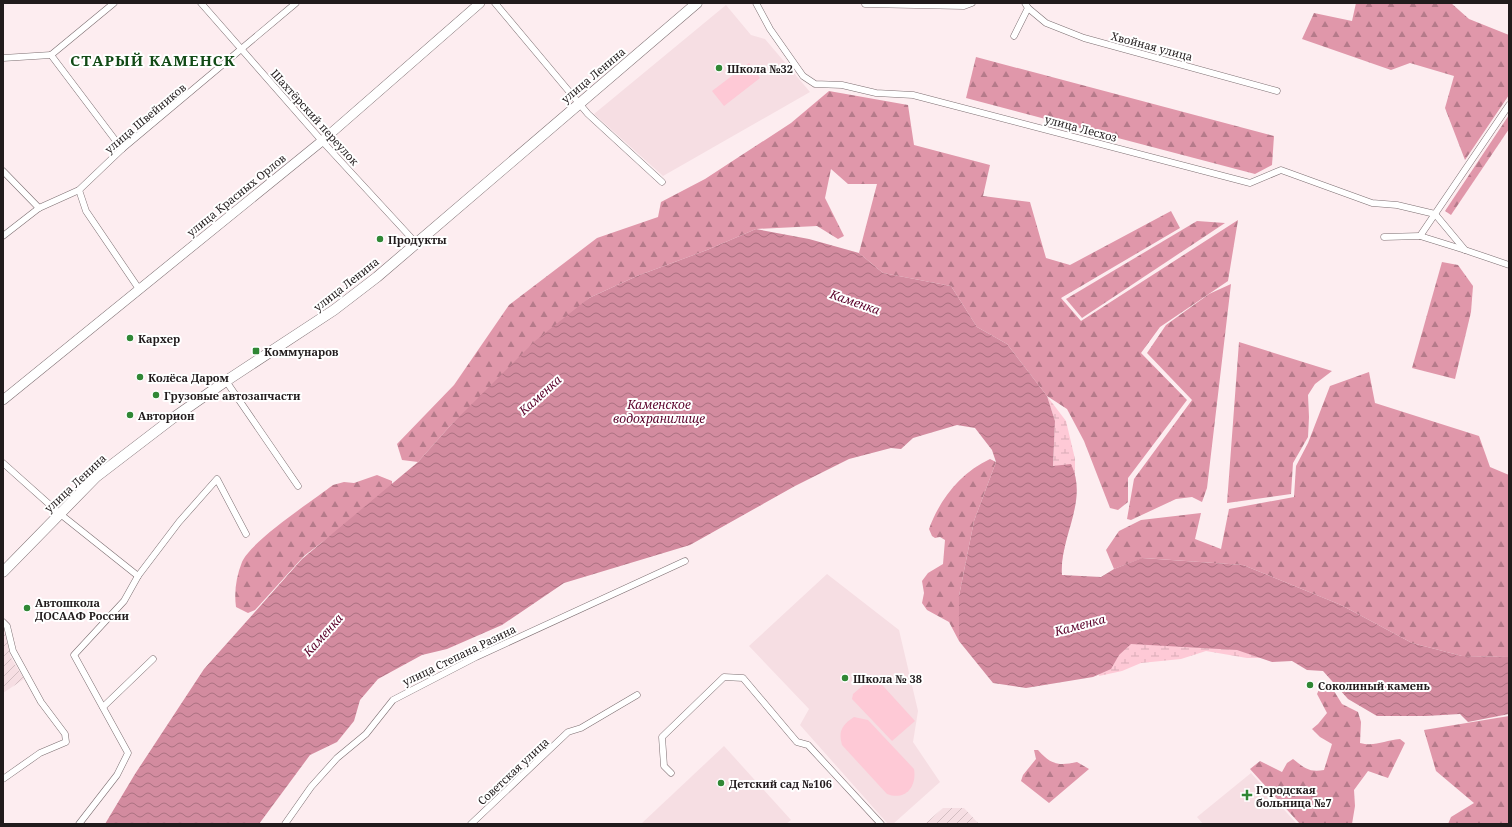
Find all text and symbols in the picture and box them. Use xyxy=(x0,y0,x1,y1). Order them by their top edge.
street label: Хвойная улица xyxy=(1110,28,1194,64)
street label: улица Ленина xyxy=(558,44,628,106)
district label: СТАРЫЙ КАМЕНСК xyxy=(70,50,236,70)
place label: Школа №32 xyxy=(727,61,793,76)
marker: Школа №32 xyxy=(714,63,724,73)
street label: Шахтёрский переулок xyxy=(268,66,363,169)
street label: улица Швейников xyxy=(101,80,189,156)
street label: улица Лесхоз xyxy=(1043,111,1119,145)
street label: улица Красных Орлов xyxy=(183,150,289,240)
place label: Продукты xyxy=(388,232,447,247)
marker: Продукты xyxy=(375,234,385,244)
street label: улица Ленина xyxy=(310,254,382,314)
water label: Каменка xyxy=(827,285,882,319)
place label: Кархер xyxy=(138,331,180,346)
marker: Кархер xyxy=(125,333,135,343)
place label: Коммунаров xyxy=(264,344,339,359)
marker: Коммунаров xyxy=(251,346,261,356)
place label: Колёса Даром xyxy=(148,370,229,385)
water label: Каменка xyxy=(514,371,565,419)
marker: Колёса Даром xyxy=(135,372,145,382)
place label: Грузовые автозапчасти xyxy=(164,388,301,403)
marker: Грузовые автозапчасти xyxy=(151,390,161,400)
water label: Каменское водохранилище xyxy=(613,396,705,427)
place label: Авторион xyxy=(138,408,195,423)
marker: Авторион xyxy=(125,410,135,420)
street label: улица Ленина xyxy=(41,451,109,515)
place label: Автошкола ДОСААФ России xyxy=(35,595,129,623)
marker: Автошкола ДОСААФ России xyxy=(22,603,32,613)
water label: Каменка xyxy=(299,610,347,661)
water label: Каменка xyxy=(1052,610,1107,640)
street label: улица Степана Разина xyxy=(400,621,518,689)
place label: Школа № 38 xyxy=(853,671,922,686)
marker: Школа № 38 xyxy=(840,673,850,683)
place label: Соколиный камень xyxy=(1318,678,1430,693)
marker: Соколиный камень xyxy=(1305,680,1315,690)
street label: Советская улица xyxy=(474,734,552,808)
place label: Детский сад №106 xyxy=(729,776,832,791)
marker: Детский сад №106 xyxy=(716,778,726,788)
place label: Городская больница №7 xyxy=(1256,782,1332,810)
marker: Городская больница №7 xyxy=(1241,789,1253,801)

